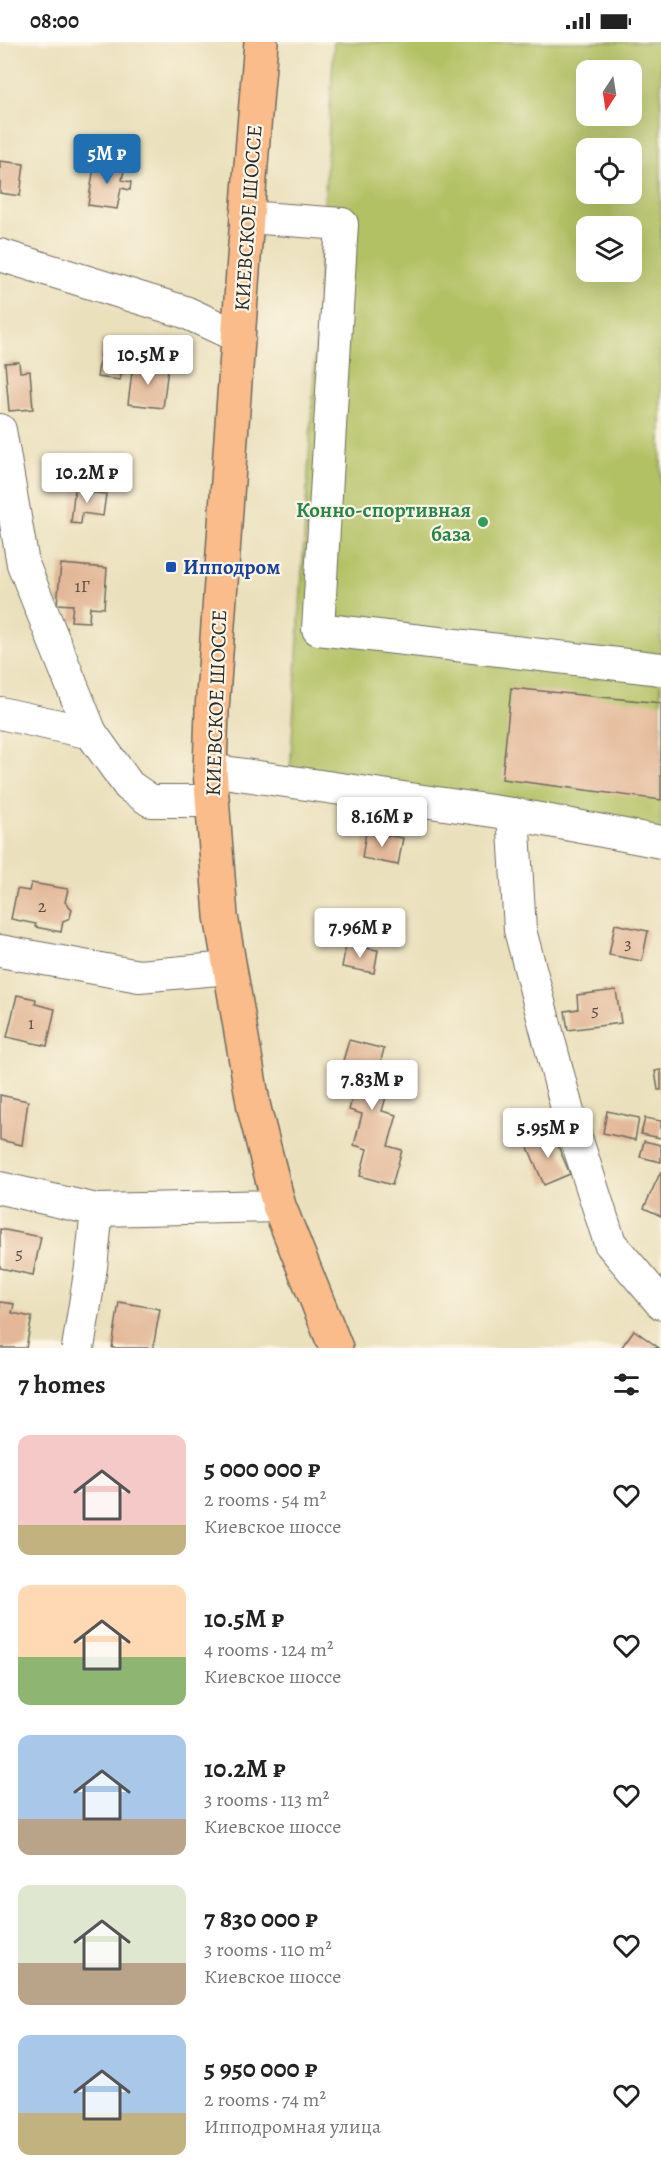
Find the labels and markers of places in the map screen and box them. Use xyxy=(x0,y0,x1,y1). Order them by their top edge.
pin: 5M ₽ xyxy=(71,134,143,185)
pin: 10.5M ₽ xyxy=(93,335,203,386)
pin: 10.2M ₽ xyxy=(32,453,142,504)
place label: Конно-спортивная база xyxy=(296,496,471,548)
marker: Конно-спортивная база xyxy=(476,515,490,529)
place label: Ипподром xyxy=(183,553,280,581)
marker: Ипподром xyxy=(164,560,178,574)
pin: 8.16M ₽ xyxy=(327,797,437,848)
pin: 7.96M ₽ xyxy=(305,908,415,959)
pin: 7.83M ₽ xyxy=(317,1060,427,1111)
pin: 5.95M ₽ xyxy=(493,1108,603,1159)

